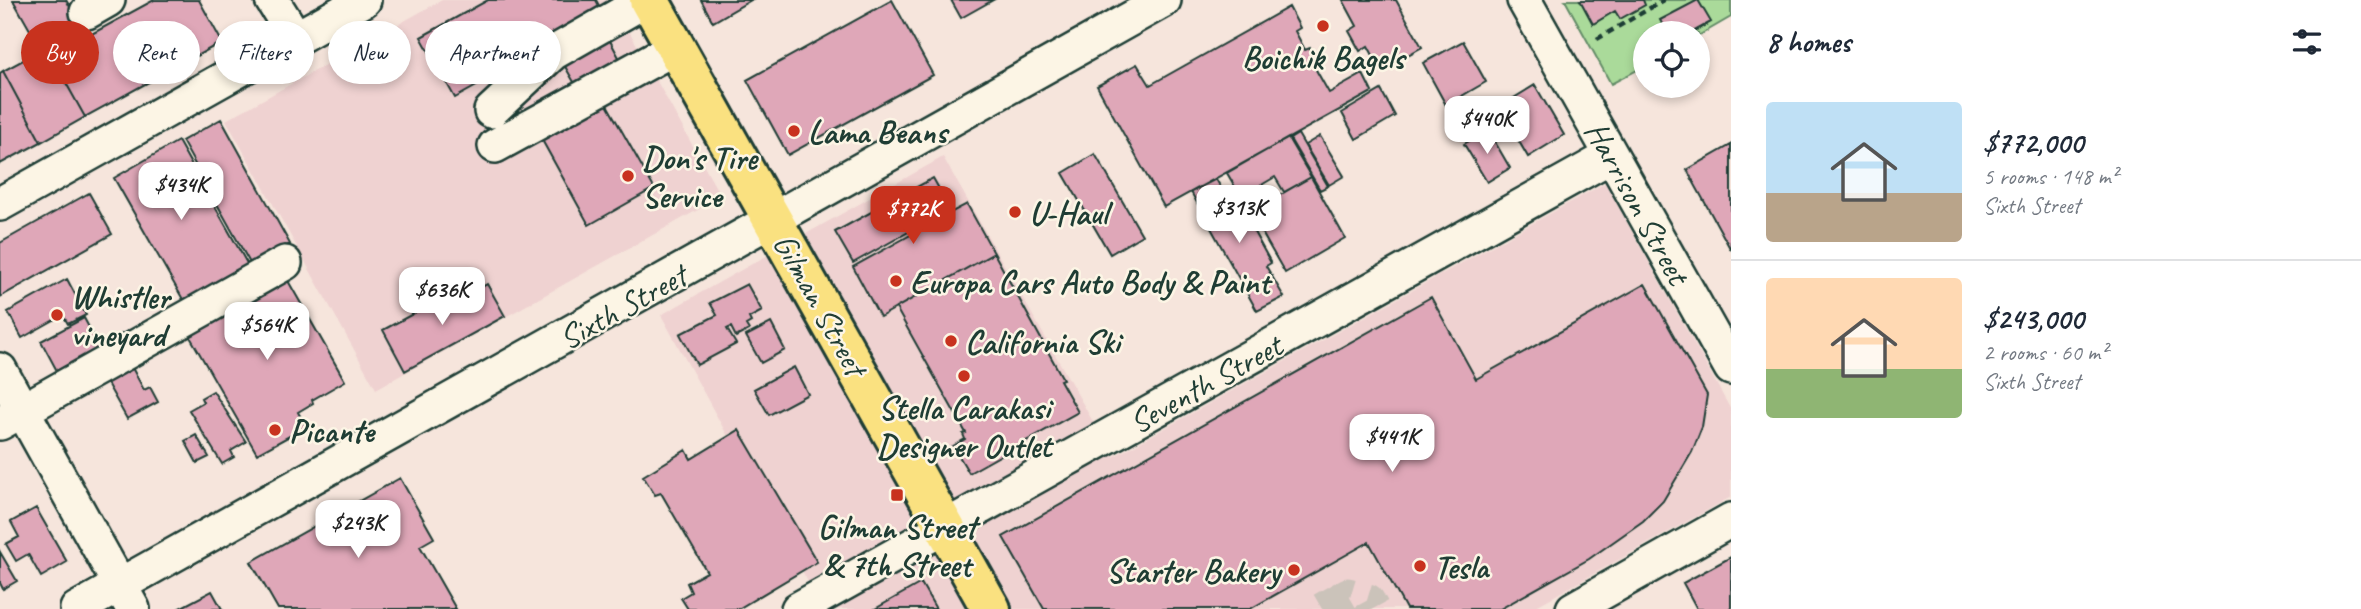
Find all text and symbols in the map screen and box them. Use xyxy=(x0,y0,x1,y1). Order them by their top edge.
marker: Boichik Bagels xyxy=(1315,18,1331,34)
chip: Buy xyxy=(21,21,99,84)
chip: Rent xyxy=(113,21,200,84)
chip: Filters xyxy=(214,21,314,84)
chip: New xyxy=(328,21,411,84)
chip: Apartment xyxy=(425,21,561,84)
map controls xyxy=(1633,21,1710,98)
button: locate xyxy=(1633,21,1710,98)
text: 8 homes xyxy=(1766,23,1851,61)
icon: filters xyxy=(2288,23,2326,61)
place label: Boichik Bagels xyxy=(1242,37,1408,79)
pin: $440K xyxy=(1438,96,1536,156)
text: $440K xyxy=(1460,104,1514,133)
place label: Lama Beans xyxy=(808,111,950,153)
street label: Harrison Street xyxy=(1575,114,1701,294)
marker: Lama Beans xyxy=(786,123,802,139)
text: $772,000 xyxy=(1983,124,2083,162)
icon: home xyxy=(1822,130,1906,214)
place label: Don's Tire Service xyxy=(642,137,760,217)
pin: $434K xyxy=(132,162,230,222)
text: 5 rooms · 148 m² xyxy=(1983,162,2118,191)
marker: Don's Tire Service xyxy=(620,168,636,184)
text: $434K xyxy=(154,170,208,199)
pin: $313K xyxy=(1190,186,1288,245)
pin: $772K xyxy=(864,187,962,246)
text: Sixth Street xyxy=(1983,191,2080,220)
place label: U-Haul xyxy=(1029,192,1114,234)
text: $313K xyxy=(1212,193,1266,222)
text: $772K xyxy=(887,194,939,223)
marker: U-Haul xyxy=(1007,204,1023,220)
street label: Gilman Street xyxy=(764,226,878,387)
street label: Sixth Street xyxy=(551,253,697,359)
place label: Europa Cars Auto Body & Paint xyxy=(910,261,1274,303)
pin: $636K xyxy=(393,268,491,327)
marker: Europa Cars Auto Body & Paint xyxy=(888,273,904,289)
text: $636K xyxy=(415,275,469,304)
place label: Whistler vineyard xyxy=(71,276,172,356)
text: $243,000 xyxy=(1983,300,2083,338)
pin: $564K xyxy=(218,302,316,362)
icon: home xyxy=(1822,306,1906,390)
marker: Whistler vineyard xyxy=(49,307,65,323)
text: $564K xyxy=(240,310,294,339)
place label: California Ski xyxy=(965,321,1124,363)
street label: Seventh Street xyxy=(1122,323,1292,443)
marker: California Ski xyxy=(943,333,959,349)
text: 2 rooms · 60 m² xyxy=(1983,338,2107,367)
text: Sixth Street xyxy=(1983,367,2080,396)
marker: Stella Carakasi Designer Outlet xyxy=(956,368,972,384)
place label: Stella Carakasi Designer Outlet xyxy=(877,387,1055,467)
place label: Picante xyxy=(289,410,377,452)
pin: $441K xyxy=(1343,414,1441,474)
marker: Picante xyxy=(267,422,283,438)
text: $441K xyxy=(1365,422,1419,451)
marker: Gilman Street & 7th Street xyxy=(889,487,905,503)
pin: $243K xyxy=(309,500,407,560)
place label: Gilman Street & 7th Street xyxy=(818,506,981,586)
text: $243K xyxy=(331,508,385,537)
place label: Tesla xyxy=(1434,546,1491,588)
place label: Starter Bakery xyxy=(1106,550,1283,592)
marker: Tesla xyxy=(1412,558,1428,574)
marker: Starter Bakery xyxy=(1286,562,1302,578)

